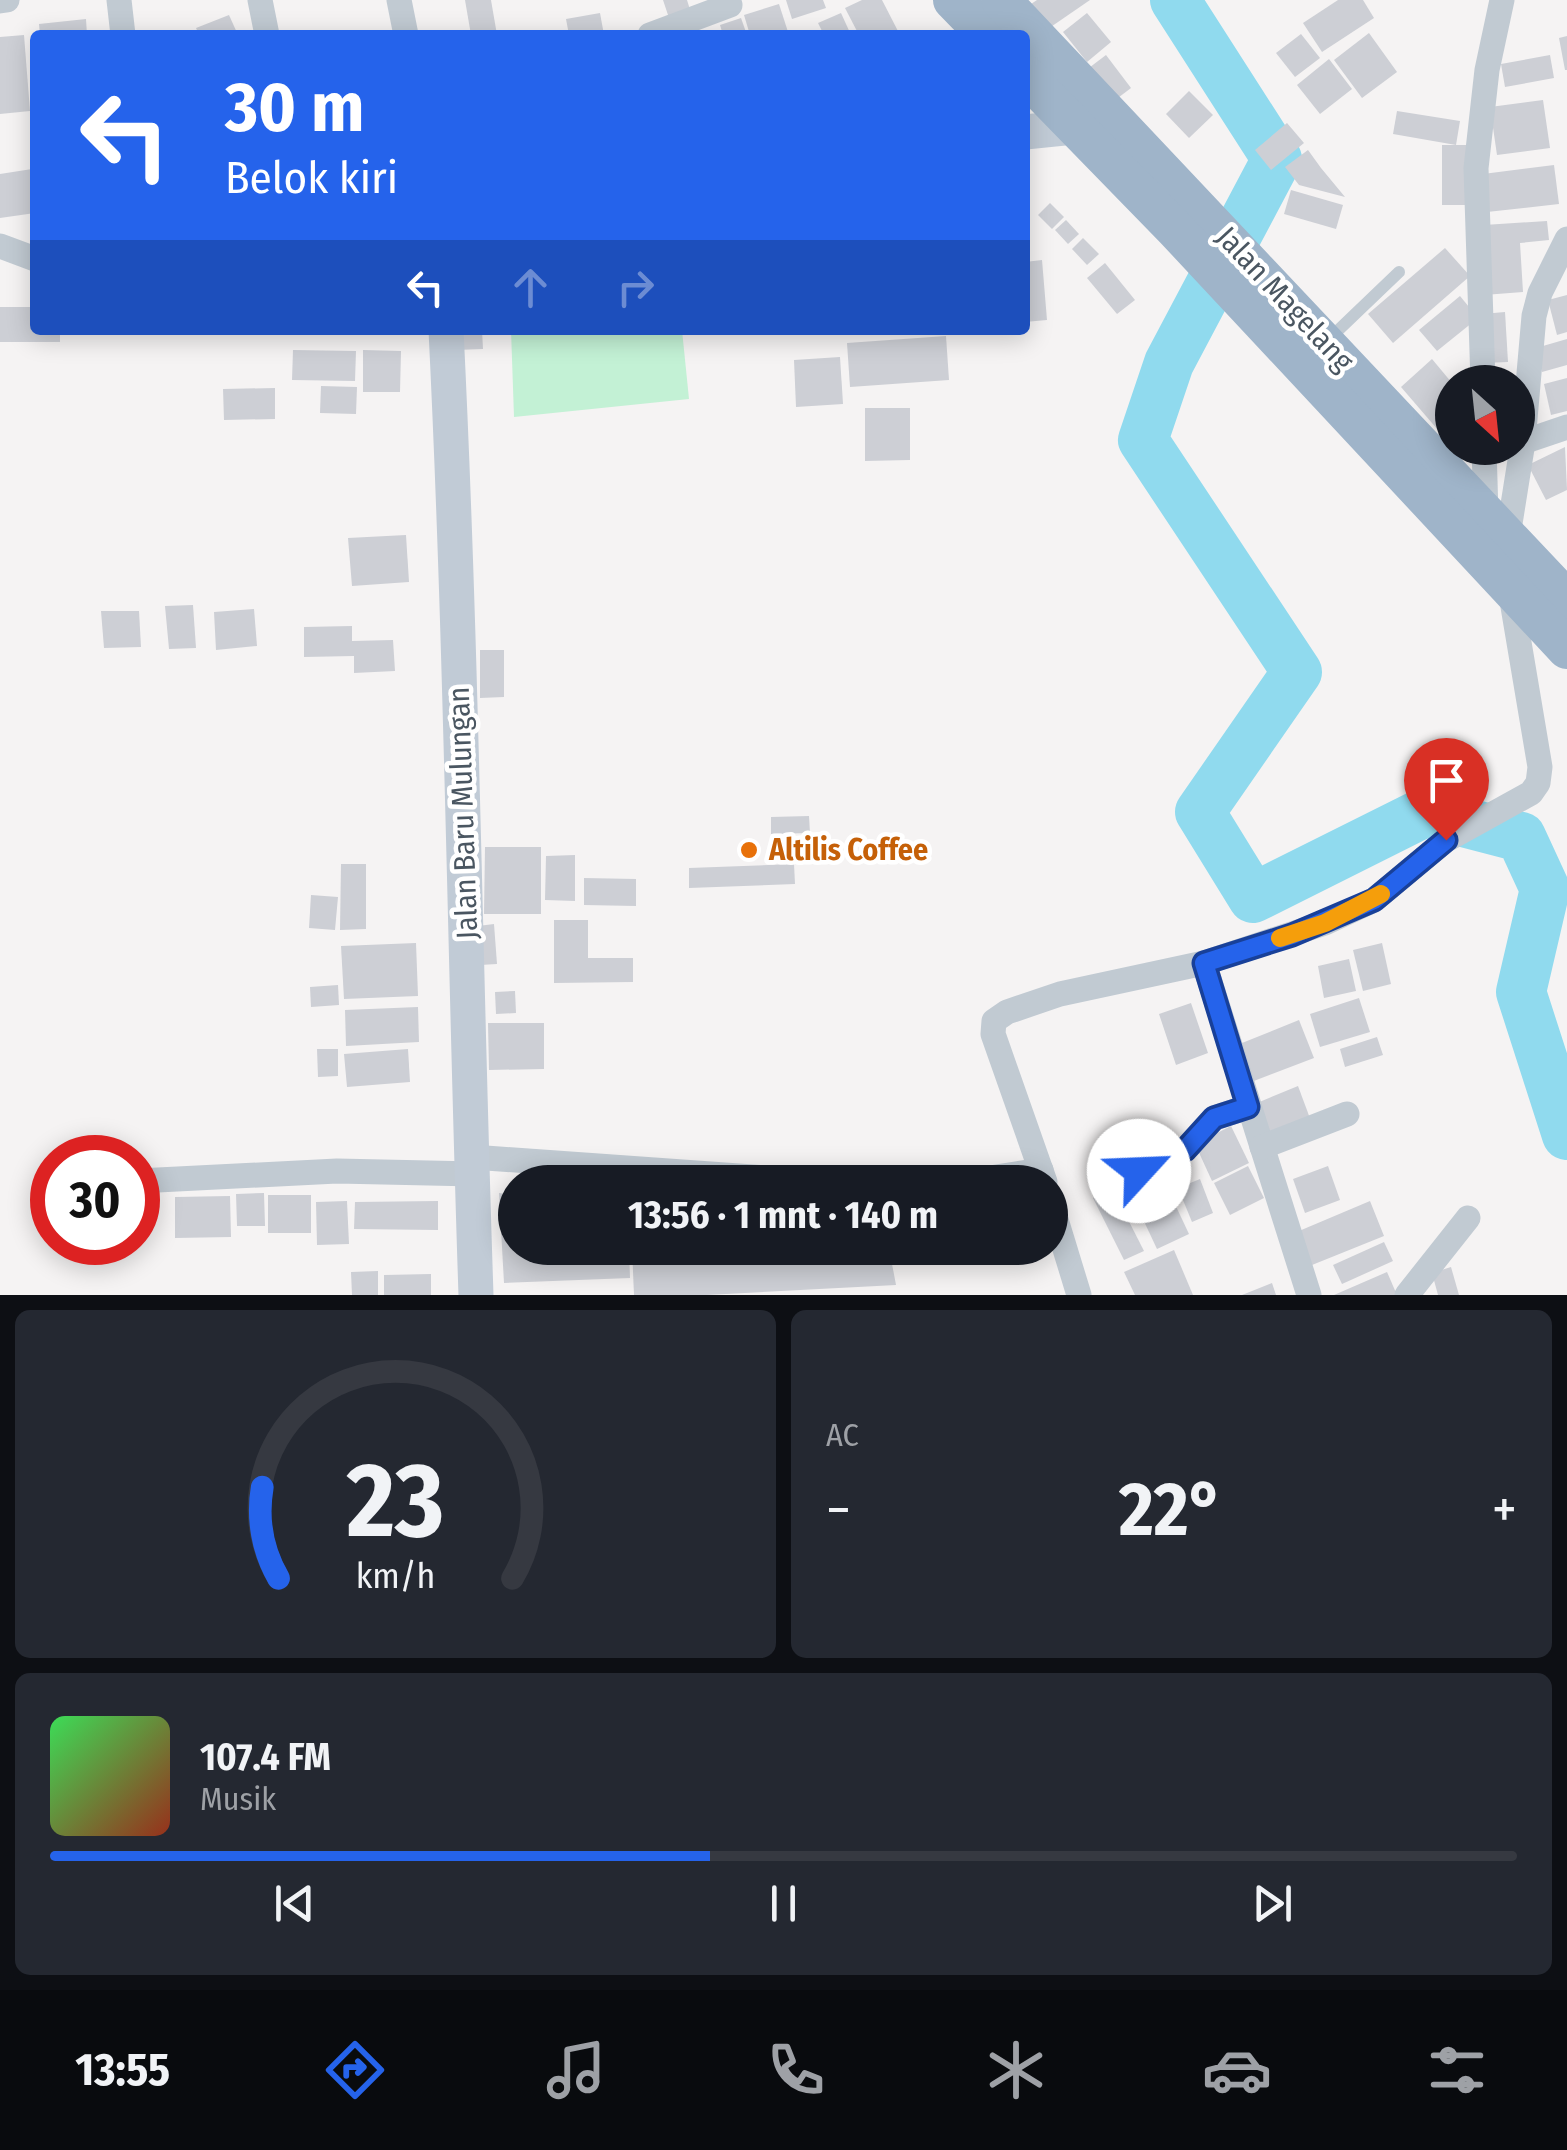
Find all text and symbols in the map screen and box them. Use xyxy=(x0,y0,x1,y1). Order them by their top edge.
text: 30 m xyxy=(225,66,364,150)
icon: left xyxy=(60,70,190,200)
text: Belok kiri xyxy=(225,151,398,205)
street label: Jalan Magelang xyxy=(1209,219,1362,379)
icon: left xyxy=(398,260,453,315)
icon: ahead xyxy=(503,260,558,315)
icon: right xyxy=(608,260,663,315)
north arrow xyxy=(1435,365,1535,465)
map controls xyxy=(1435,365,1535,465)
street label: Jalan Baru Mulungan xyxy=(441,686,485,940)
pin xyxy=(1404,738,1489,841)
icon: arrive xyxy=(1419,753,1474,808)
place label: Altilis Coffee xyxy=(768,832,928,868)
marker: Altilis Coffee xyxy=(738,839,760,861)
position arrow xyxy=(1087,1119,1191,1223)
speed limit sign: 30 xyxy=(30,1135,160,1265)
text: 13:56 · 1 mnt · 140 m xyxy=(628,1192,938,1238)
text: AC xyxy=(826,1416,859,1454)
text: 23 xyxy=(346,1439,444,1564)
text: 22° xyxy=(1119,1465,1224,1555)
text: − xyxy=(826,1477,851,1543)
text: + xyxy=(1492,1477,1517,1543)
text: km/h xyxy=(356,1555,435,1597)
text: 107.4 FM xyxy=(200,1734,331,1780)
text: Musik xyxy=(200,1780,276,1818)
icon: previous xyxy=(267,1876,322,1931)
icon: pause xyxy=(756,1876,811,1931)
icon: next xyxy=(1245,1876,1300,1931)
icon: directions xyxy=(320,2035,390,2105)
icon: music xyxy=(541,2035,611,2105)
icon: phone xyxy=(761,2035,831,2105)
icon: climate xyxy=(981,2035,1051,2105)
icon: car xyxy=(1202,2035,1272,2105)
icon: filters xyxy=(1422,2035,1492,2105)
text: 13:55 xyxy=(75,2043,170,2097)

